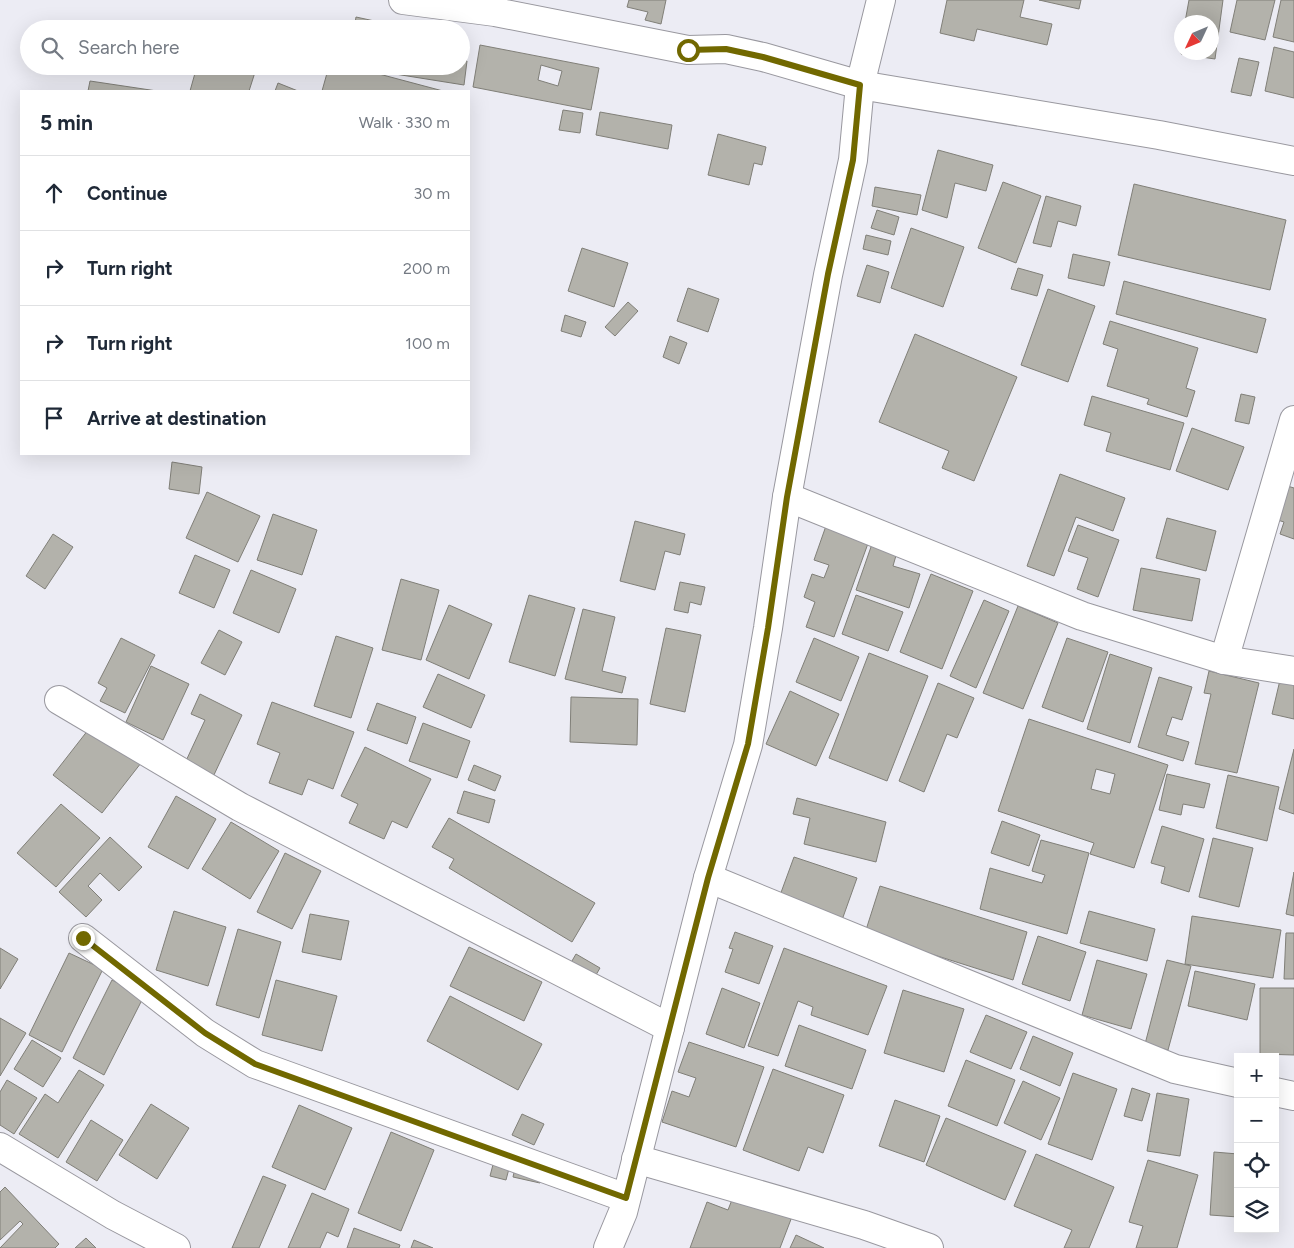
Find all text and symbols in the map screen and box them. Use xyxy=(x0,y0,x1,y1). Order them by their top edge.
north arrow xyxy=(1174,15,1219,60)
search box xyxy=(20,20,470,75)
icon: search xyxy=(38,34,66,62)
text: Search here xyxy=(78,36,180,59)
route start xyxy=(677,39,700,62)
text: 5 min xyxy=(40,110,93,135)
text: Walk · 330 m xyxy=(359,113,450,132)
icon: ahead xyxy=(40,179,68,207)
text: Continue xyxy=(87,182,167,205)
text: 30 m xyxy=(413,184,450,203)
icon: right xyxy=(40,254,68,282)
text: Turn right xyxy=(87,257,173,280)
text: 200 m xyxy=(403,259,450,278)
icon: right xyxy=(40,329,68,357)
text: Turn right xyxy=(87,332,173,355)
text: 100 m xyxy=(405,334,450,353)
icon: arrive xyxy=(40,404,68,432)
text: Arrive at destination xyxy=(87,407,266,430)
route end xyxy=(72,927,95,950)
map controls xyxy=(1234,1053,1279,1233)
button: + xyxy=(1234,1053,1279,1098)
button: − xyxy=(1234,1098,1279,1143)
button: locate xyxy=(1234,1143,1279,1188)
button: layers xyxy=(1234,1188,1279,1233)

